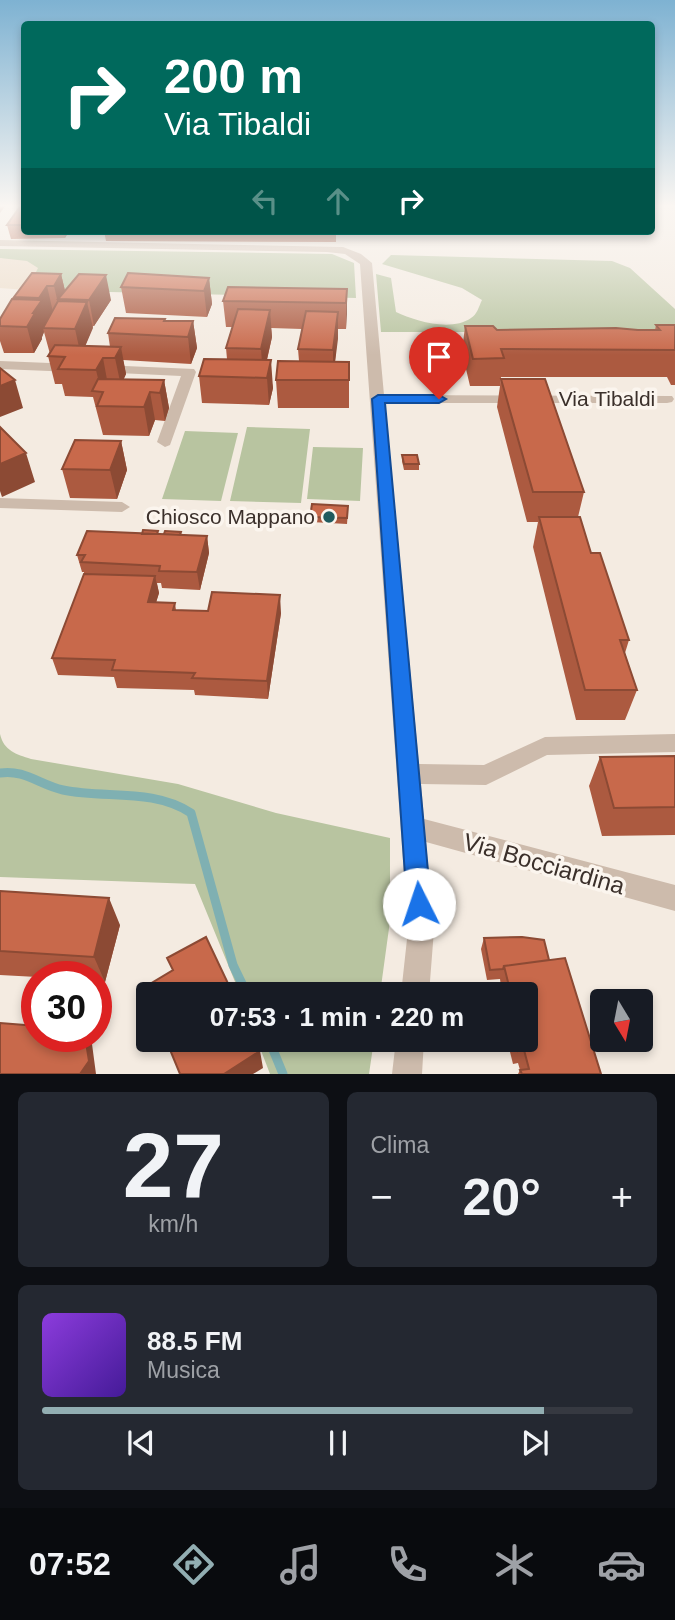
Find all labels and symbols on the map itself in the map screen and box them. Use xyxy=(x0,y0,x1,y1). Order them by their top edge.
pin xyxy=(409,327,469,399)
street label: Via Tibaldi xyxy=(559,387,655,410)
place label: Chiosco Mappano xyxy=(146,505,315,528)
marker: Chiosco Mappano xyxy=(321,509,337,525)
street label: Via Bocciardina xyxy=(460,828,628,900)
position arrow xyxy=(382,867,456,941)
speed limit sign: 30 xyxy=(21,961,112,1052)
north arrow xyxy=(590,989,653,1052)

